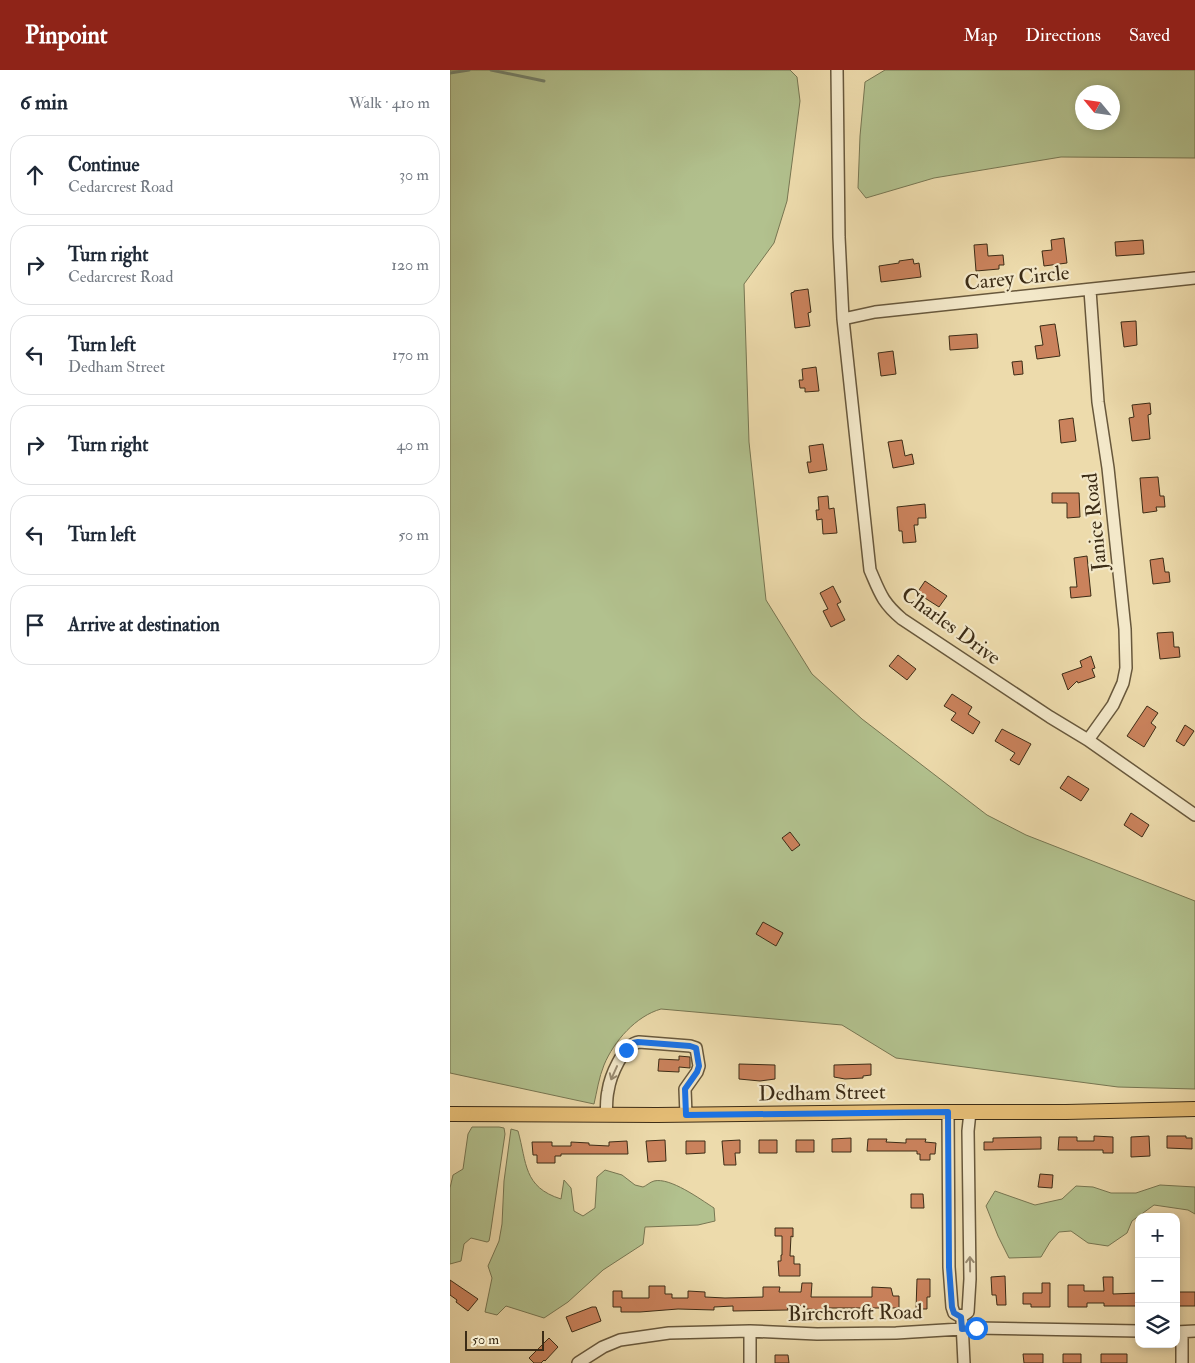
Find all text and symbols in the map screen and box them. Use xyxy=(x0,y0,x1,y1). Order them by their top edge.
text: Pinpoint xyxy=(25,20,108,51)
text: Map xyxy=(964,24,997,47)
text: Directions xyxy=(1025,24,1101,47)
text: Saved xyxy=(1129,24,1170,47)
north arrow xyxy=(1075,85,1120,130)
text: 6 min xyxy=(20,89,68,116)
text: Walk · 410 m xyxy=(349,93,430,113)
text: Continue xyxy=(68,153,139,177)
icon: ahead xyxy=(21,161,49,189)
text: 30 m xyxy=(399,165,429,185)
text: Cedarcrest Road xyxy=(68,177,173,197)
text: Turn right xyxy=(68,243,148,267)
icon: right xyxy=(21,251,49,279)
text: 120 m xyxy=(391,255,429,275)
street label: Carey Circle xyxy=(963,259,1071,297)
text: Cedarcrest Road xyxy=(68,267,173,287)
text: Turn left xyxy=(68,333,136,357)
icon: left xyxy=(21,341,49,369)
text: 170 m xyxy=(392,345,429,365)
text: Dedham Street xyxy=(68,357,165,377)
icon: right xyxy=(21,431,49,459)
text: Turn right xyxy=(68,433,148,457)
text: 40 m xyxy=(396,435,429,455)
street label: Janice Road xyxy=(1076,471,1114,573)
icon: left xyxy=(21,521,49,549)
text: Turn left xyxy=(68,523,136,547)
text: 50 m xyxy=(398,525,429,545)
street label: Charles Drive xyxy=(896,581,1006,671)
icon: arrive xyxy=(21,611,49,639)
text: Arrive at destination xyxy=(68,613,220,637)
route end xyxy=(615,1039,638,1062)
one-way arrow xyxy=(608,1065,618,1080)
street label: Dedham Street xyxy=(758,1078,886,1108)
map controls xyxy=(1135,1213,1180,1348)
button: + xyxy=(1135,1213,1180,1258)
one-way arrow xyxy=(965,1256,975,1272)
button: − xyxy=(1135,1258,1180,1303)
street label: Birchcroft Road xyxy=(787,1298,923,1328)
button: layers xyxy=(1135,1303,1180,1348)
route start xyxy=(965,1317,988,1340)
scale bar xyxy=(465,1328,544,1351)
text: 50 m xyxy=(472,1331,499,1348)

